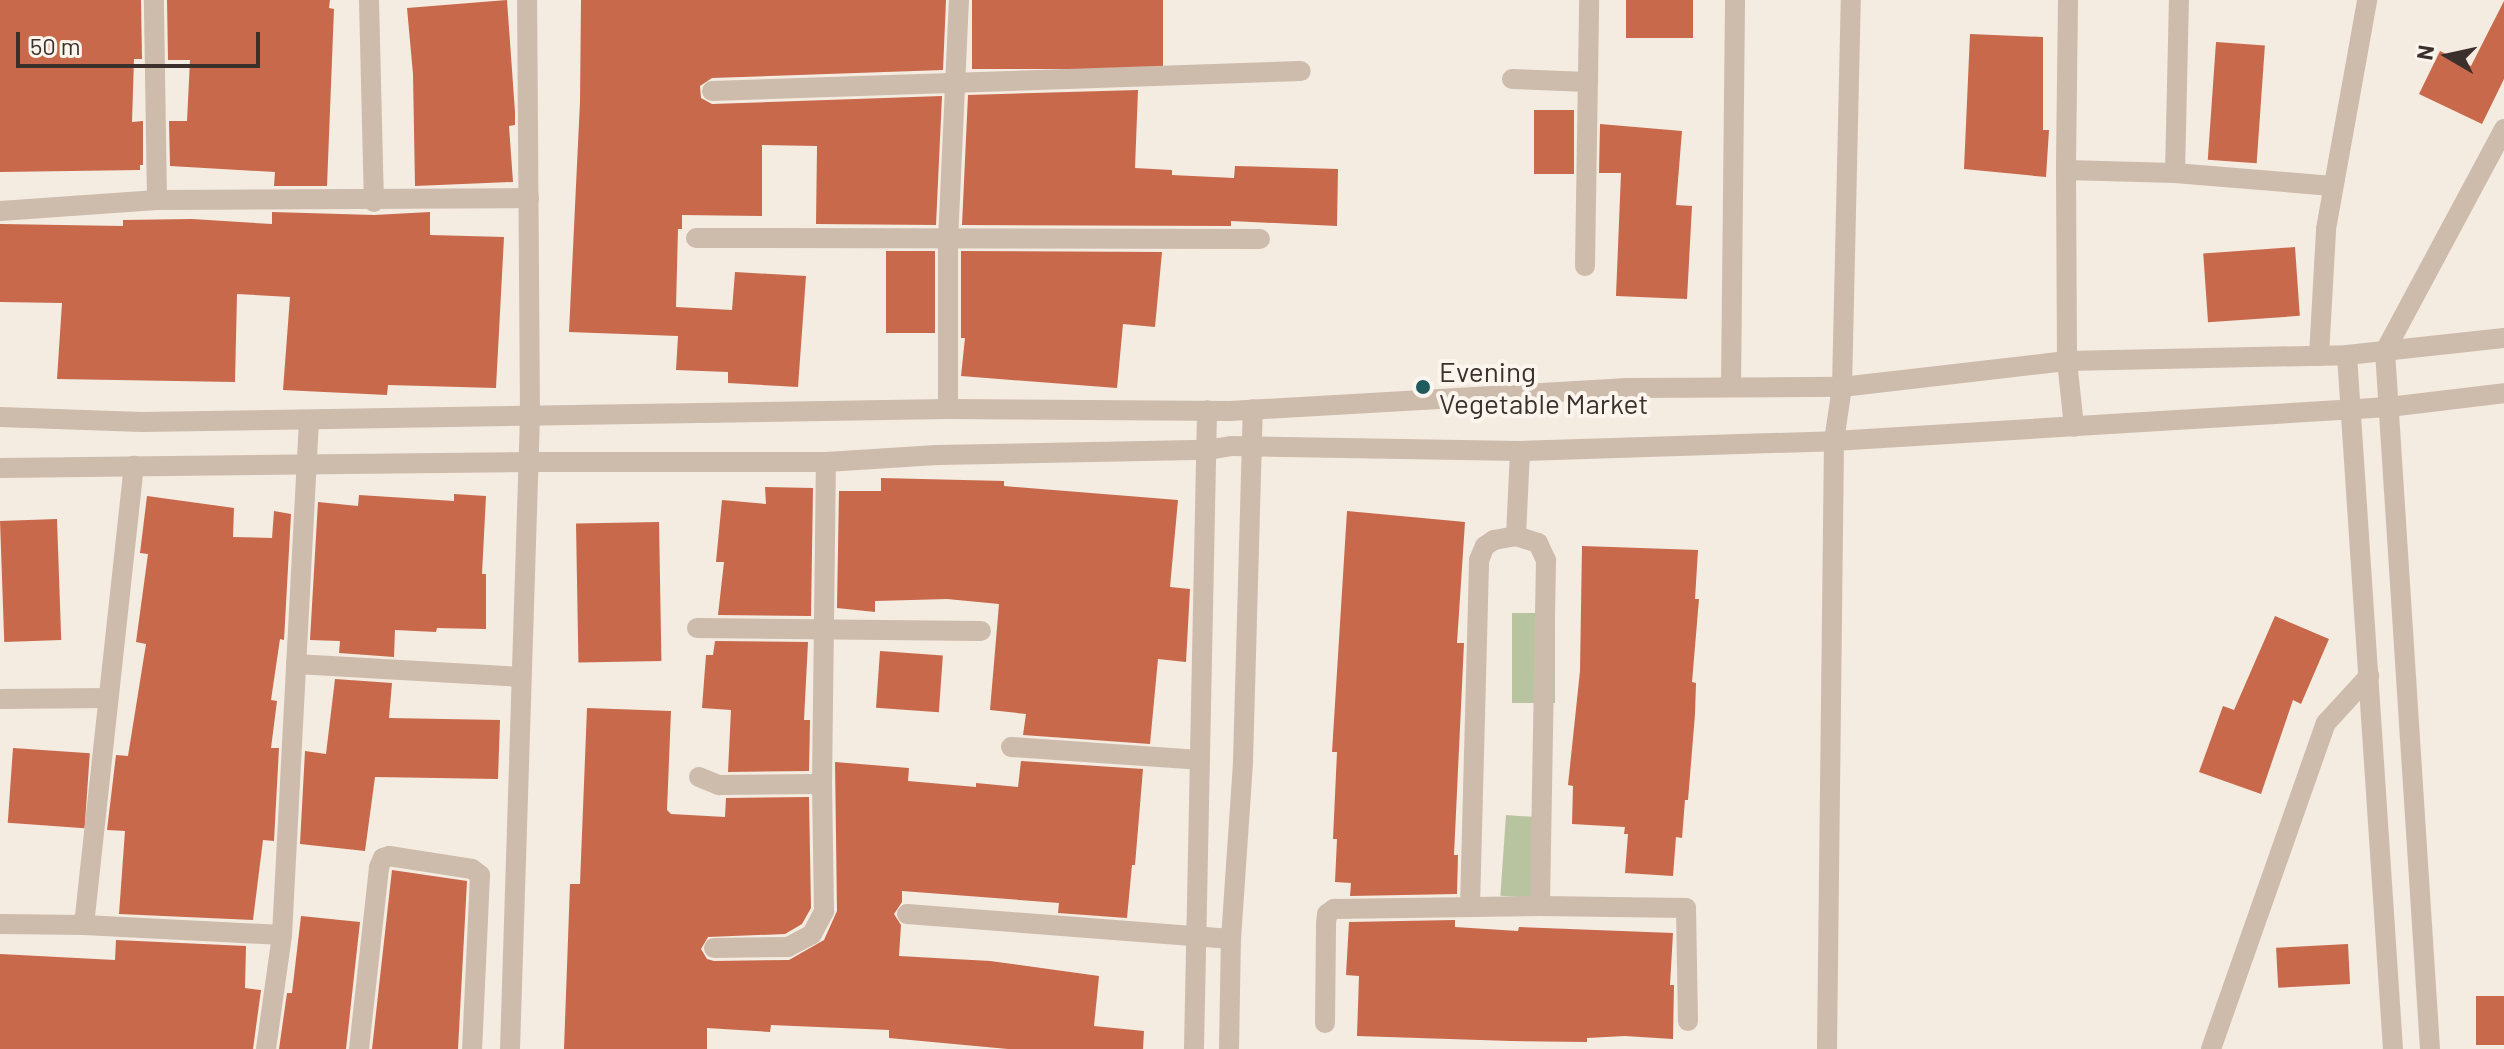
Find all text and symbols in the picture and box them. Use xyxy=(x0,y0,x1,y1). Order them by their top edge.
scale bar xyxy=(20,16,264,66)
north arrow xyxy=(2408,16,2488,96)
text: 50 m xyxy=(30,31,81,60)
text: N xyxy=(2410,43,2438,62)
place label: Evening Vegetable Market xyxy=(1439,354,1648,420)
marker: Evening Vegetable Market xyxy=(1414,378,1432,396)

